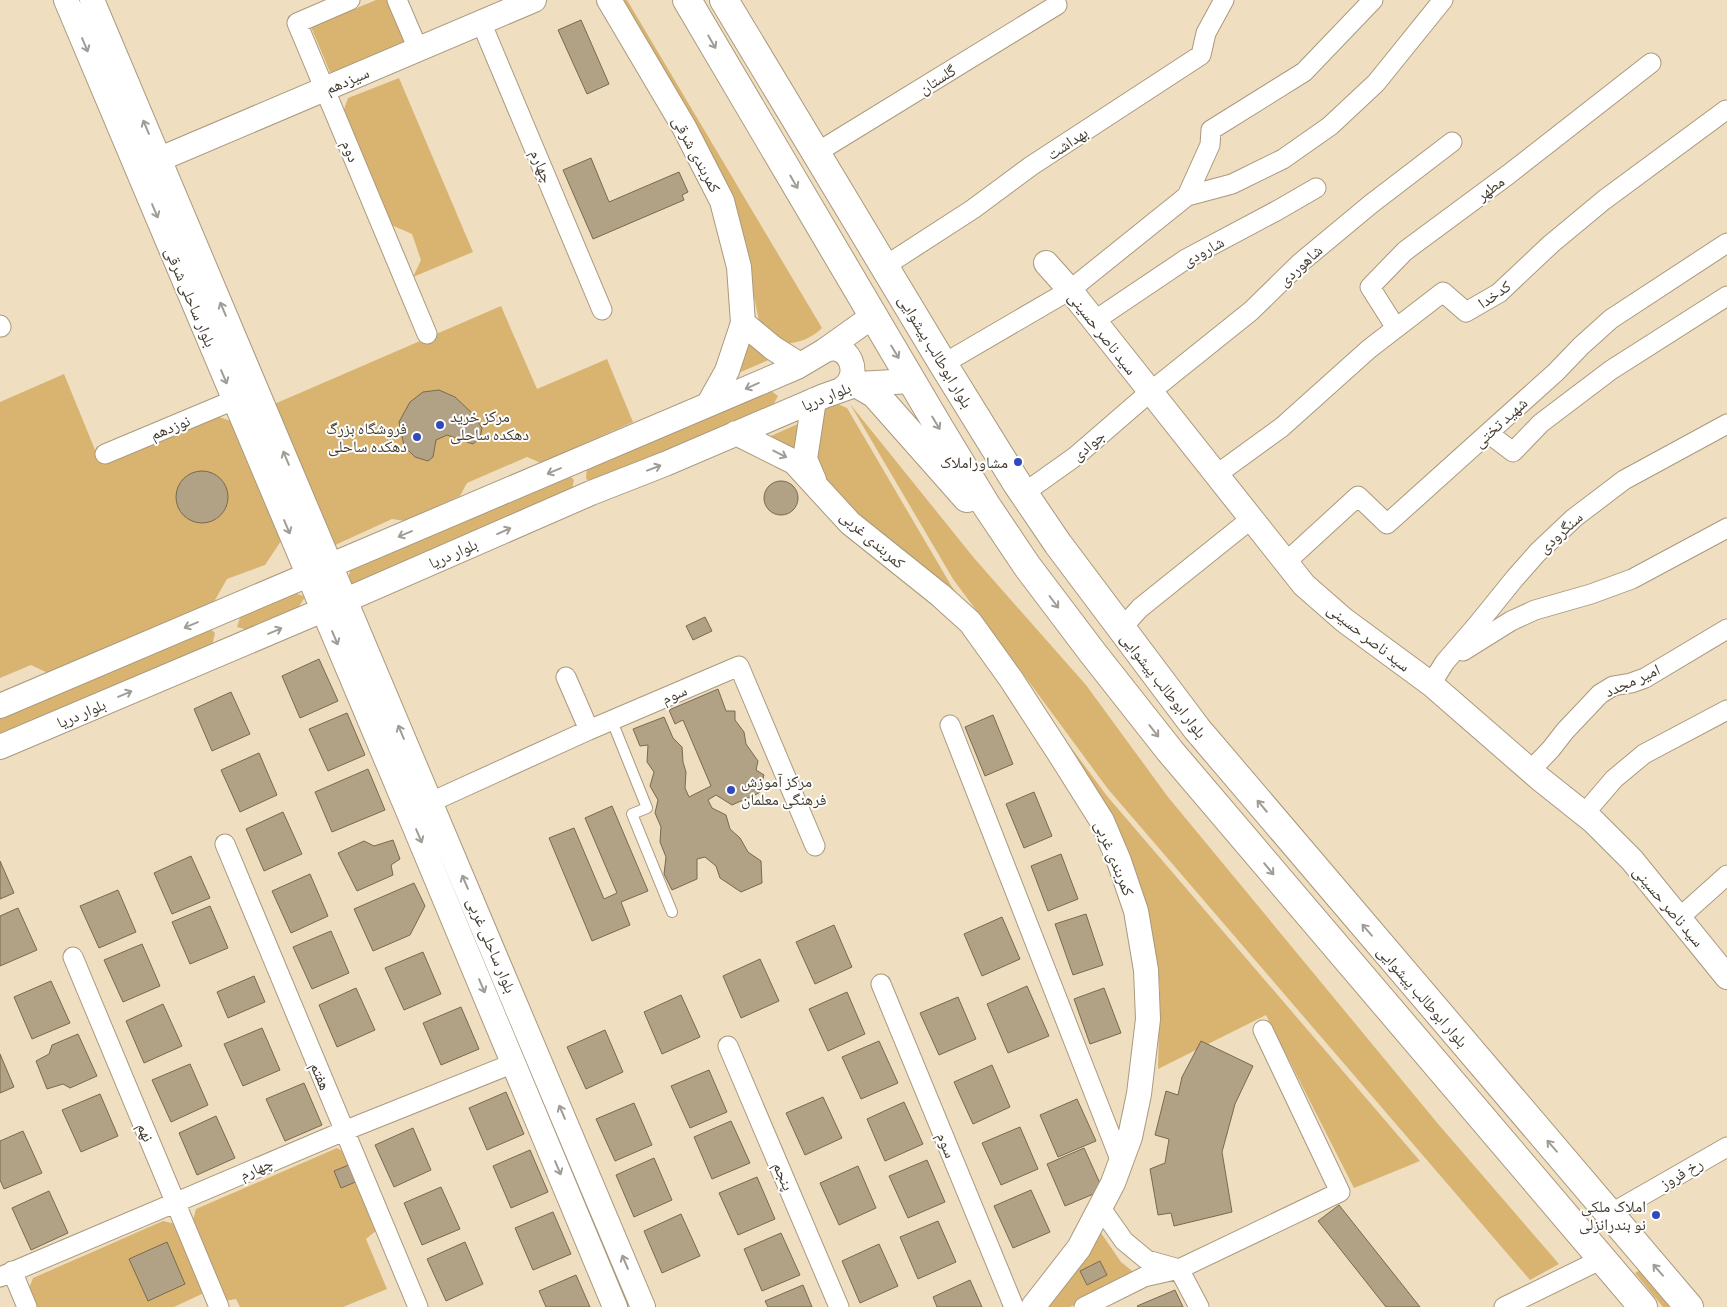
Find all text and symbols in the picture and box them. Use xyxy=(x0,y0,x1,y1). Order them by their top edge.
one-way arrow xyxy=(708,34,717,49)
one-way arrow xyxy=(80,37,90,52)
street label: گلستان xyxy=(915,60,961,100)
street label: سیزدهم xyxy=(322,62,373,100)
street label: کمربندی شرقی xyxy=(667,112,726,197)
one-way arrow xyxy=(141,119,150,134)
street label: بهداشت xyxy=(1043,122,1093,166)
street label: دوم xyxy=(336,137,364,166)
street label: چهارم xyxy=(524,146,558,186)
street label: مطهر xyxy=(1471,171,1509,207)
one-way arrow xyxy=(790,175,800,189)
one-way arrow xyxy=(150,203,160,218)
street label: شارودی xyxy=(1179,231,1228,272)
street label: شاهوردی xyxy=(1274,240,1328,292)
street label: بلوار ساحلی شرقی xyxy=(159,244,221,351)
street label: کدخدا xyxy=(1474,275,1516,314)
street label: سید ناصر حسینی xyxy=(1063,287,1142,380)
street label: بلوار ابوطالب پیشوایی xyxy=(893,291,978,412)
one-way arrow xyxy=(218,301,227,317)
one-way arrow xyxy=(890,345,900,359)
one-way arrow xyxy=(220,369,230,384)
street label: بلوار دریا xyxy=(798,377,854,417)
one-way arrow xyxy=(745,382,760,392)
street label: شهید تختی xyxy=(1469,392,1533,453)
place label: مرکز خرید دهکده ساحلی xyxy=(450,406,529,446)
street label: نوزدهم xyxy=(147,410,194,446)
one-way arrow xyxy=(932,415,942,429)
place label: فروشگاه بزرگ دهکده ساحلی xyxy=(326,418,407,458)
marker: مرکز خرید دهکده ساحلی xyxy=(434,419,446,431)
street label: جوادی xyxy=(1067,425,1110,466)
marker: فروشگاه بزرگ دهکده ساحلی xyxy=(411,431,423,443)
one-way arrow xyxy=(772,450,787,460)
one-way arrow xyxy=(281,451,290,466)
place label: مشاوراملاک xyxy=(940,452,1008,474)
marker: مشاوراملاک xyxy=(1012,456,1024,468)
one-way arrow xyxy=(646,463,661,473)
one-way arrow xyxy=(547,466,562,476)
street label: کمربندی غربی xyxy=(835,505,910,574)
street label: سنگرودی xyxy=(1534,507,1588,559)
one-way arrow xyxy=(284,519,293,534)
one-way arrow xyxy=(496,525,511,535)
one-way arrow xyxy=(398,530,413,540)
street label: بلوار دریا xyxy=(425,533,481,574)
one-way arrow xyxy=(1049,595,1060,608)
street label: سید ناصر حسینی xyxy=(1322,598,1415,677)
one-way arrow xyxy=(184,621,199,631)
one-way arrow xyxy=(267,625,282,635)
street label: بلوار ابوطالب پیشوایی xyxy=(1115,628,1211,743)
one-way arrow xyxy=(330,630,340,645)
street label: امیر مجدد xyxy=(1601,659,1664,703)
street label: سوم xyxy=(658,680,691,710)
one-way arrow xyxy=(117,689,132,698)
street label: بلوار دریا xyxy=(53,694,109,734)
one-way arrow xyxy=(1148,724,1159,737)
one-way arrow xyxy=(396,725,406,740)
place label: مرکز آموزش فرهنگی معلمان xyxy=(741,771,826,811)
marker: مرکز آموزش فرهنگی معلمان xyxy=(725,784,737,796)
one-way arrow xyxy=(1256,800,1267,813)
street label: کمربندی غربی xyxy=(1089,817,1139,900)
one-way arrow xyxy=(415,828,424,843)
street label: سید ناصر حسینی xyxy=(1628,861,1709,952)
one-way arrow xyxy=(1263,862,1274,875)
one-way arrow xyxy=(459,875,469,890)
street label: بلوار ساحلی غربی xyxy=(461,894,521,997)
one-way arrow xyxy=(1361,923,1373,936)
street label: بلوار ابوطالب پیشوایی xyxy=(1372,941,1473,1052)
one-way arrow xyxy=(478,978,487,993)
street label: هفتم xyxy=(304,1059,336,1094)
one-way arrow xyxy=(557,1105,566,1120)
street label: نهم xyxy=(131,1119,159,1145)
street label: سوم xyxy=(931,1129,961,1161)
one-way arrow xyxy=(1546,1140,1558,1153)
street label: چهارم xyxy=(236,1152,276,1186)
street label: رخ فروز xyxy=(1655,1153,1707,1195)
street label: پنجم xyxy=(767,1159,799,1194)
one-way arrow xyxy=(554,1161,563,1176)
place label: املاک ملکی نو بندرانزلی xyxy=(1579,1196,1646,1236)
marker: املاک ملکی نو بندرانزلی xyxy=(1650,1209,1662,1221)
one-way arrow xyxy=(619,1255,629,1270)
one-way arrow xyxy=(1652,1264,1663,1277)

